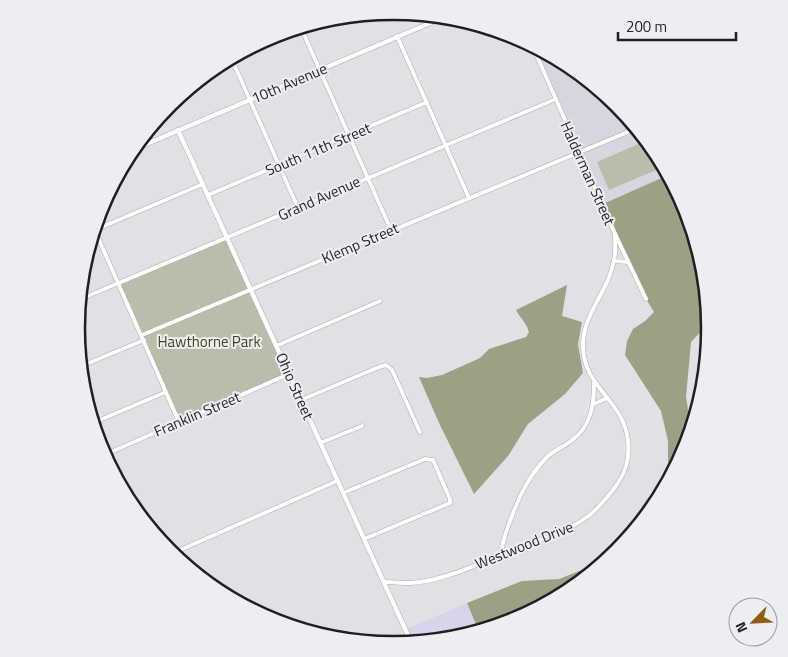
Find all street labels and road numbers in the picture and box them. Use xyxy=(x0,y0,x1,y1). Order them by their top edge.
street label: 10th Avenue xyxy=(248,57,330,109)
street label: South 11th Street xyxy=(262,116,375,182)
street label: Halderman Street xyxy=(555,117,622,229)
street label: Grand Avenue xyxy=(274,170,364,226)
street label: Klemp Street xyxy=(318,216,403,270)
street label: Ohio Street xyxy=(270,349,320,424)
street label: Franklin Street xyxy=(150,385,245,443)
street label: Westwood Drive xyxy=(471,515,577,575)

